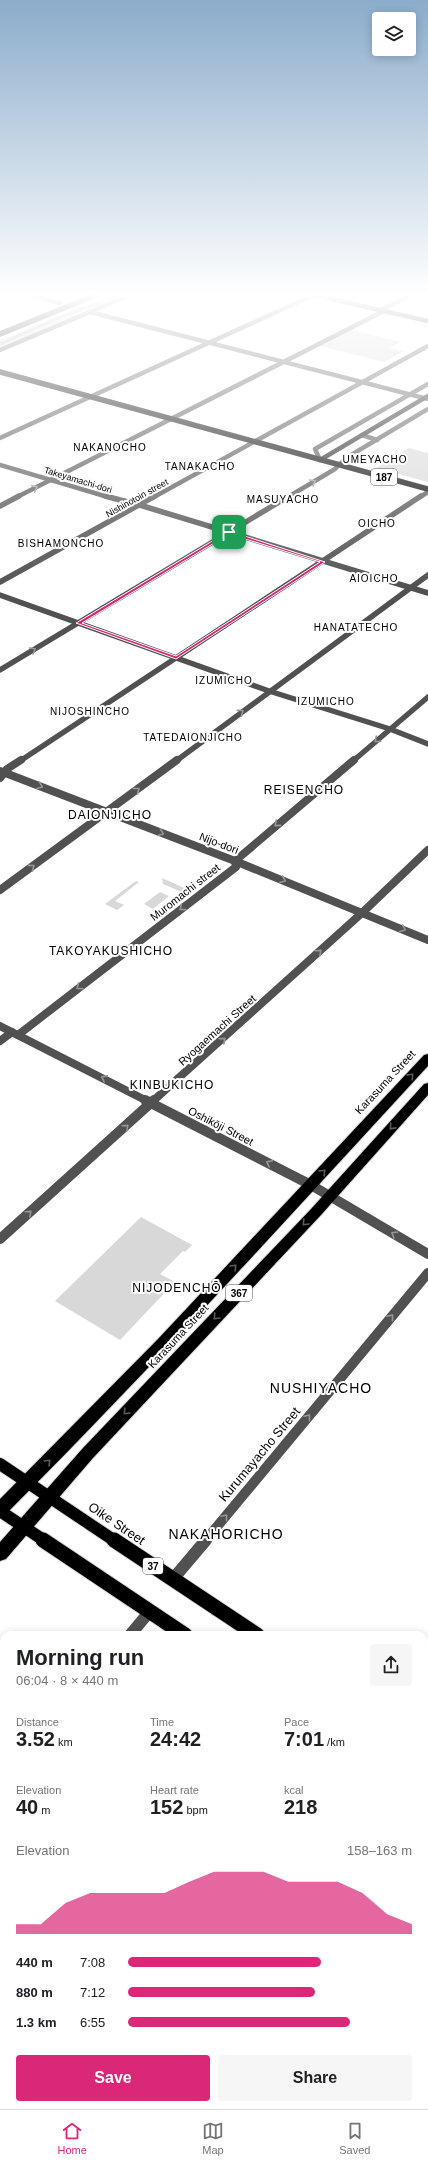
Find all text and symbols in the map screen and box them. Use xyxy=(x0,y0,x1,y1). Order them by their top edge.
map controls xyxy=(372,12,416,56)
button: layers xyxy=(372,12,416,56)
district label: NAKANOCHO xyxy=(73,442,147,453)
district label: UMEYACHO xyxy=(342,454,408,465)
district label: TANAKACHO xyxy=(165,461,235,472)
street label: Takeyamachi-dori xyxy=(43,465,113,495)
road number: 187 xyxy=(371,469,397,485)
street label: Nishinotoin street xyxy=(104,477,170,519)
one-way arrow xyxy=(309,479,316,487)
one-way arrow xyxy=(31,485,38,493)
district label: MASUYACHO xyxy=(247,494,319,505)
pin xyxy=(212,515,246,549)
district label: OICHO xyxy=(358,518,396,529)
icon: arrive xyxy=(218,521,240,543)
district label: BISHAMONCHO xyxy=(18,538,104,549)
district label: AIOICHO xyxy=(349,573,399,584)
district label: HANATATECHO xyxy=(314,622,398,633)
one-way arrow xyxy=(29,647,36,654)
district label: IZUMICHO xyxy=(195,675,253,686)
district label: IZUMICHO xyxy=(297,696,355,707)
district label: NIJOSHINCHO xyxy=(50,706,130,717)
one-way arrow xyxy=(236,710,243,717)
district label: TATEDAIONJICHO xyxy=(143,732,243,743)
one-way arrow xyxy=(374,736,381,743)
one-way arrow xyxy=(37,782,44,790)
district label: REISENCHO xyxy=(264,783,344,797)
one-way arrow xyxy=(132,788,139,795)
district label: DAIONJICHO xyxy=(68,808,152,822)
one-way arrow xyxy=(275,820,282,827)
one-way arrow xyxy=(158,828,165,836)
street label: Nijo-dori xyxy=(198,830,240,856)
street label: Muromachi street xyxy=(148,861,222,923)
one-way arrow xyxy=(27,865,34,872)
one-way arrow xyxy=(279,875,286,883)
one-way arrow xyxy=(180,904,187,911)
one-way arrow xyxy=(398,924,406,932)
district label: TAKOYAKUSHICHO xyxy=(49,944,173,958)
one-way arrow xyxy=(314,950,322,957)
one-way arrow xyxy=(77,983,84,990)
street label: Ryogaemachi Street xyxy=(176,992,258,1068)
one-way arrow xyxy=(218,1037,225,1044)
street label: Karasuma Street xyxy=(352,1048,418,1116)
one-way arrow xyxy=(406,1074,413,1081)
one-way arrow xyxy=(100,1075,108,1083)
district label: KINBUKICHO xyxy=(130,1078,214,1092)
street label: Oshikōji Street xyxy=(186,1104,256,1148)
one-way arrow xyxy=(390,1122,397,1129)
one-way arrow xyxy=(121,1124,129,1132)
one-way arrow xyxy=(266,1160,273,1168)
one-way arrow xyxy=(318,1169,326,1177)
one-way arrow xyxy=(24,1211,32,1218)
one-way arrow xyxy=(302,1218,310,1226)
one-way arrow xyxy=(391,1231,398,1238)
one-way arrow xyxy=(229,1264,237,1272)
district label: NIJODENCHŌ xyxy=(132,1281,222,1295)
road number: 367 xyxy=(226,1285,252,1301)
street label: Karasuma Street xyxy=(145,1302,211,1370)
one-way arrow xyxy=(213,1312,221,1320)
one-way arrow xyxy=(387,1315,394,1322)
district label: NUSHIYACHO xyxy=(270,1380,372,1396)
street label: Kurumayacho Street xyxy=(216,1404,303,1505)
one-way arrow xyxy=(124,1407,131,1415)
one-way arrow xyxy=(303,1415,310,1422)
one-way arrow xyxy=(43,1459,51,1467)
street label: Oike Street xyxy=(86,1499,148,1548)
one-way arrow xyxy=(220,1515,227,1522)
district label: NAKAHORICHO xyxy=(168,1526,284,1542)
road number: 37 xyxy=(143,1558,163,1574)
button: share xyxy=(370,1644,412,1686)
text: Morning run xyxy=(16,1645,144,1670)
text: 06:04 · 8 × 440 m xyxy=(16,1673,118,1688)
text: Distance xyxy=(16,1716,59,1728)
text: Time xyxy=(150,1716,174,1728)
text: Pace xyxy=(284,1716,309,1728)
text: 3.52 xyxy=(16,1728,55,1750)
text: 24:42 xyxy=(150,1728,201,1750)
text: 7:01 xyxy=(284,1728,324,1750)
text: km xyxy=(55,1736,73,1748)
text: /km xyxy=(324,1736,345,1748)
text: Elevation xyxy=(16,1784,61,1796)
text: Heart rate xyxy=(150,1784,199,1796)
text: kcal xyxy=(284,1784,304,1796)
text: 40 xyxy=(16,1796,38,1818)
text: 152 xyxy=(150,1796,183,1818)
text: 218 xyxy=(284,1796,317,1818)
text: m xyxy=(38,1804,50,1816)
text: bpm xyxy=(183,1804,208,1816)
text: Elevation xyxy=(16,1843,69,1858)
text: 158–163 m xyxy=(347,1843,412,1858)
text: 440 m xyxy=(16,1955,53,1970)
text: 7:08 xyxy=(80,1955,105,1970)
text: 880 m xyxy=(16,1985,53,2000)
text: 7:12 xyxy=(80,1985,105,2000)
text: 1.3 km xyxy=(16,2015,56,2030)
text: 6:55 xyxy=(80,2015,105,2030)
button: Save xyxy=(16,2055,210,2101)
button: Share xyxy=(218,2055,412,2101)
tab: Home xyxy=(58,2120,87,2156)
tab: Map xyxy=(202,2120,224,2156)
tab: Saved xyxy=(339,2120,370,2156)

